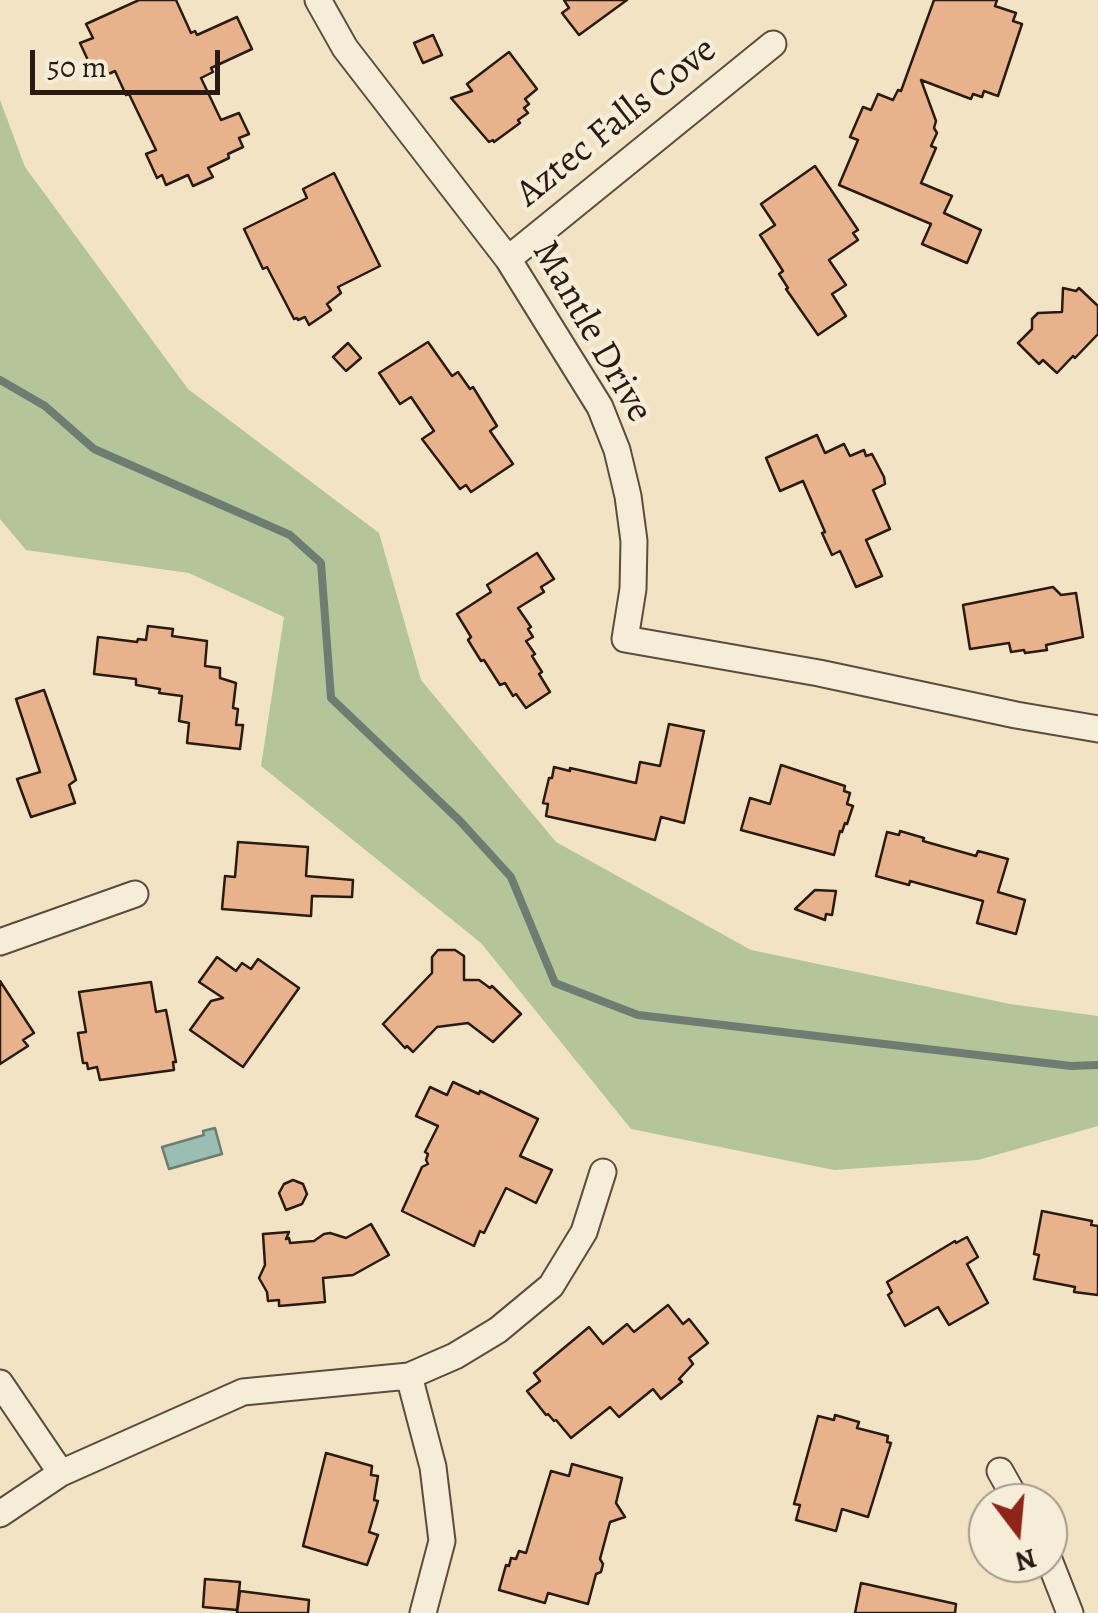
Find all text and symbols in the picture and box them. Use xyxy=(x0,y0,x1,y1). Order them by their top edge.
street label: Aztec Falls Cove xyxy=(508,28,726,218)
scale bar xyxy=(35,30,225,92)
text: 50 m xyxy=(47,47,107,87)
street label: Mantle Drive xyxy=(521,233,661,431)
north arrow xyxy=(968,1483,1068,1583)
text: N xyxy=(1011,1539,1041,1581)

